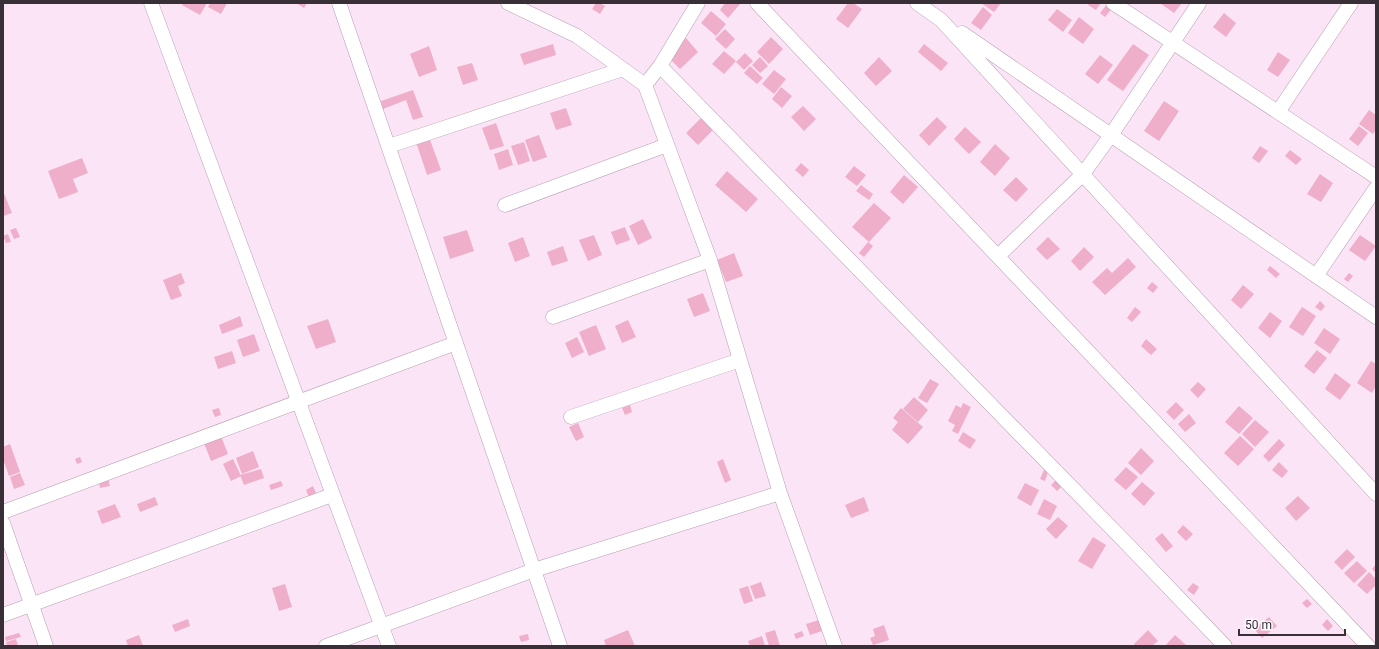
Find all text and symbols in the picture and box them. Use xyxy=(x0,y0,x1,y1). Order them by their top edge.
scale bar xyxy=(1239,611,1345,637)
text: 50 m xyxy=(1245,618,1272,632)

